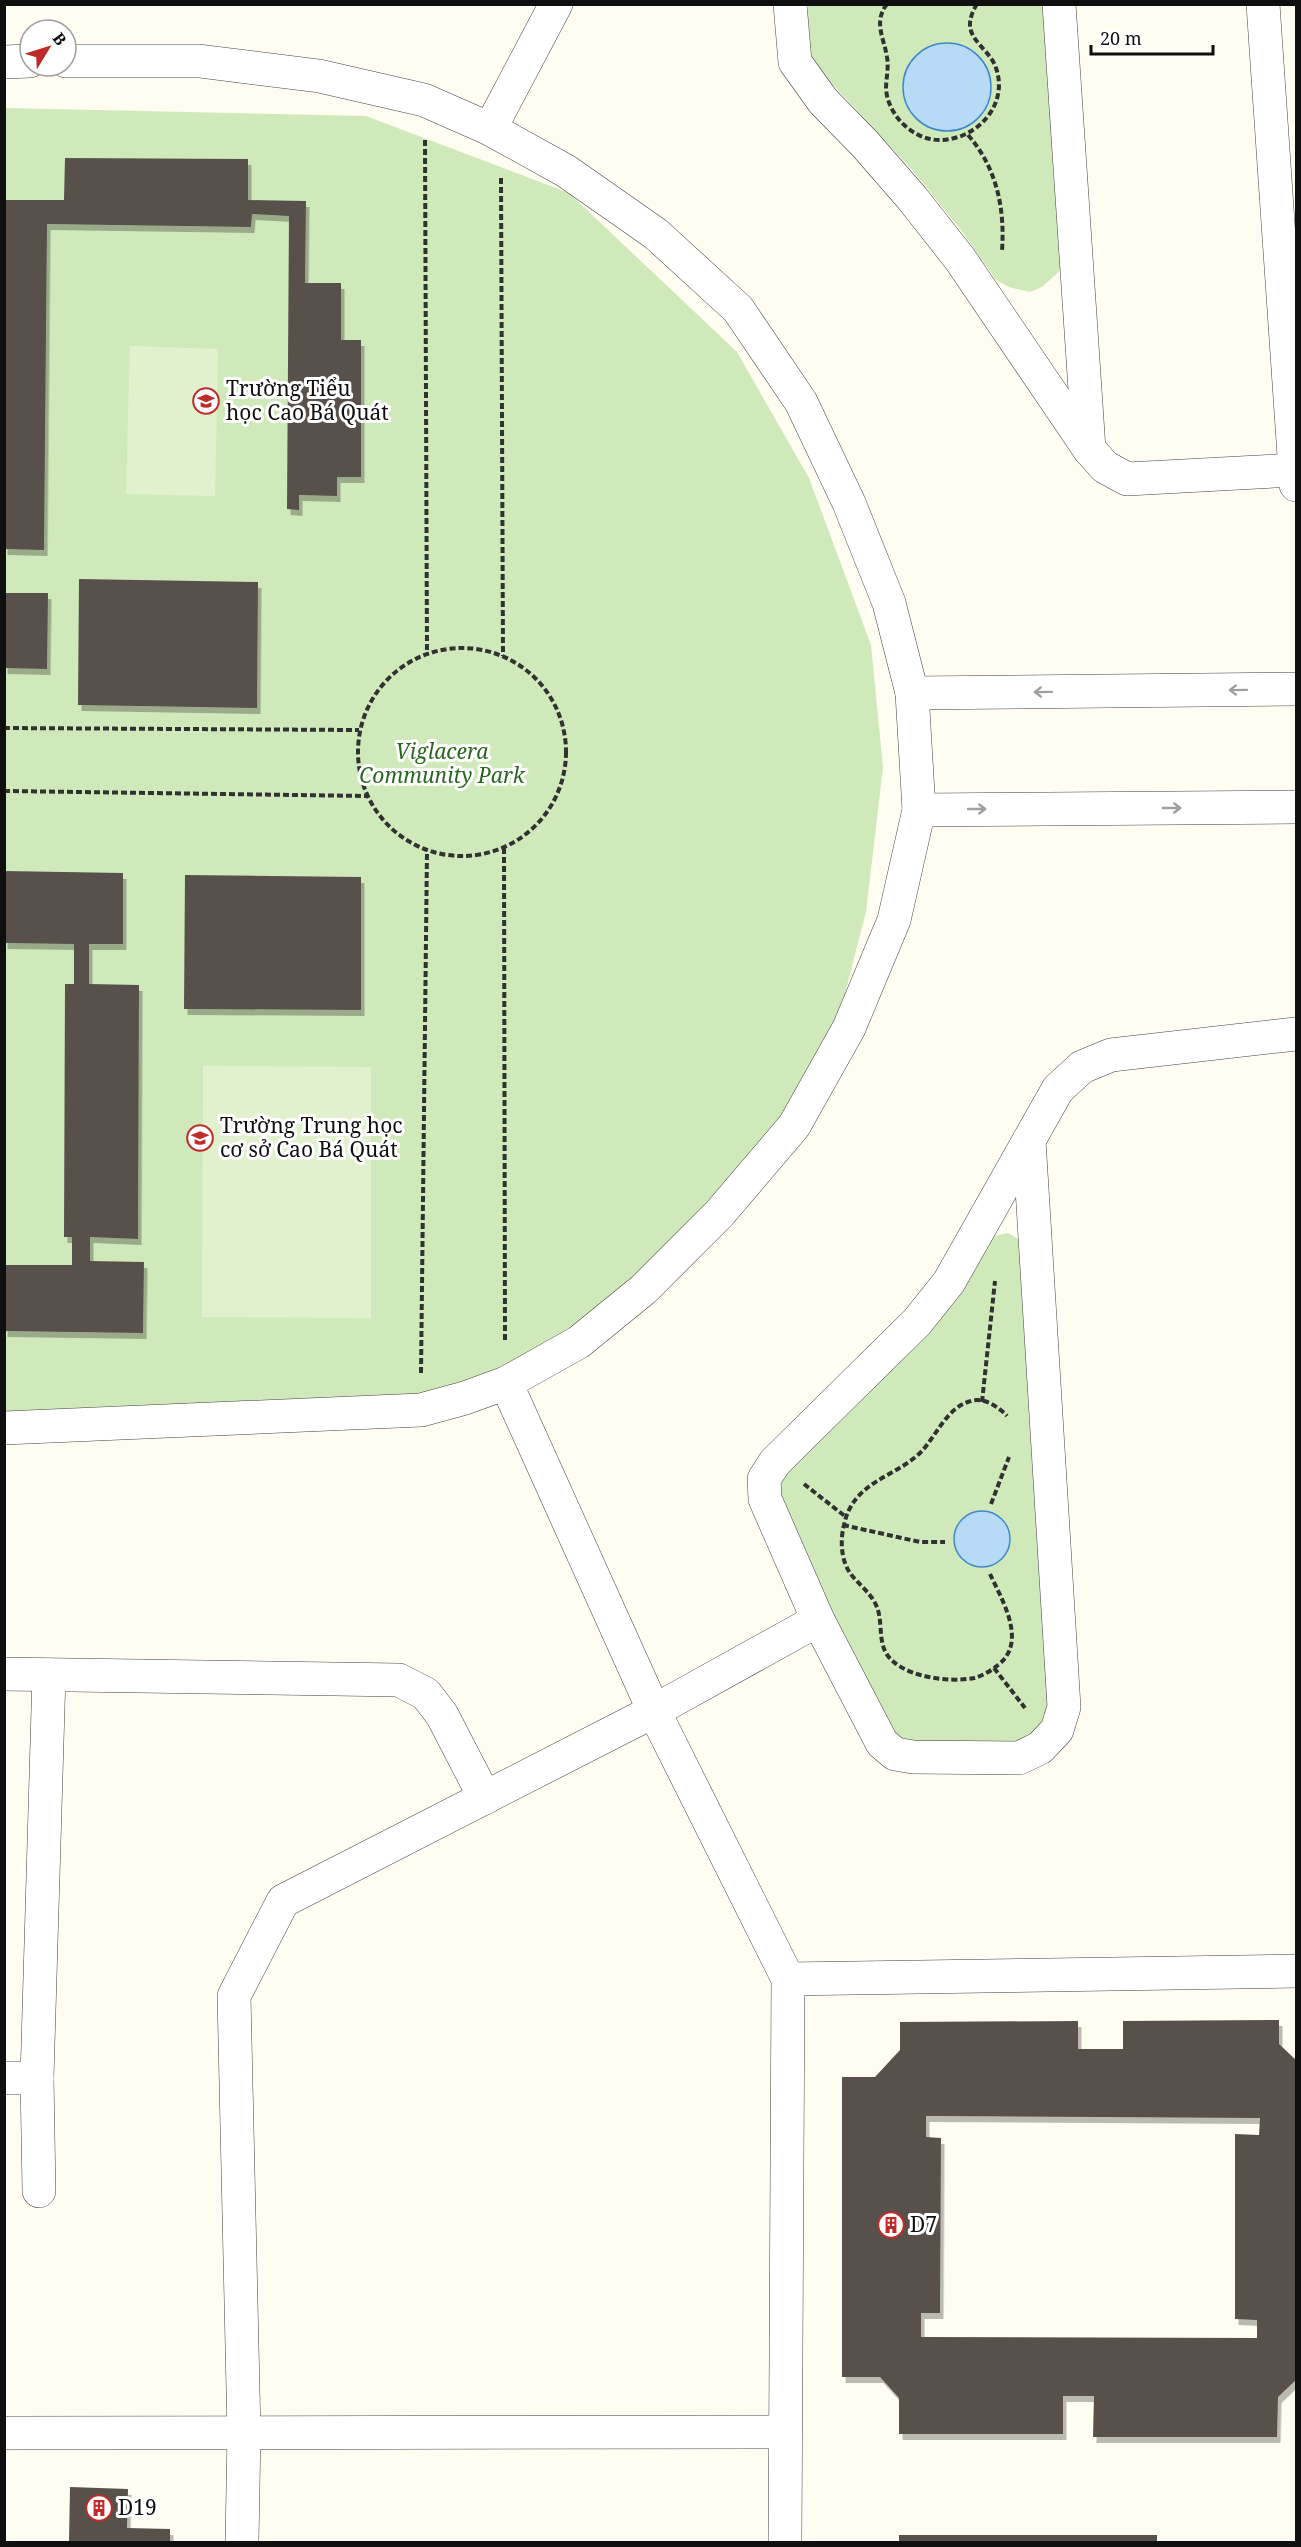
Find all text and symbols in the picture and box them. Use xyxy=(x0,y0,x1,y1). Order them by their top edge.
north arrow xyxy=(18,18,78,78)
scale bar xyxy=(1091,18,1212,56)
text: 20 m xyxy=(1100,26,1142,50)
text: B xyxy=(48,28,72,50)
place label: Trường Tiểu học Cao Bá Quát xyxy=(226,374,389,426)
school or university icon: Trường Tiểu học Cao Bá Quát xyxy=(191,386,221,416)
one-way arrow xyxy=(1229,684,1249,695)
one-way arrow xyxy=(1034,686,1054,698)
park label: Viglacera Community Park xyxy=(359,737,526,789)
one-way arrow xyxy=(1161,802,1181,814)
one-way arrow xyxy=(967,803,987,815)
place label: Trường Trung học cơ sở Cao Bá Quát xyxy=(220,1111,403,1163)
school or university icon: Trường Trung học cơ sở Cao Bá Quát xyxy=(185,1123,215,1153)
building icon: D7 xyxy=(876,2210,906,2240)
place label: D7 xyxy=(910,2210,937,2238)
building icon: D19 xyxy=(84,2493,114,2523)
place label: D19 xyxy=(118,2493,157,2521)

